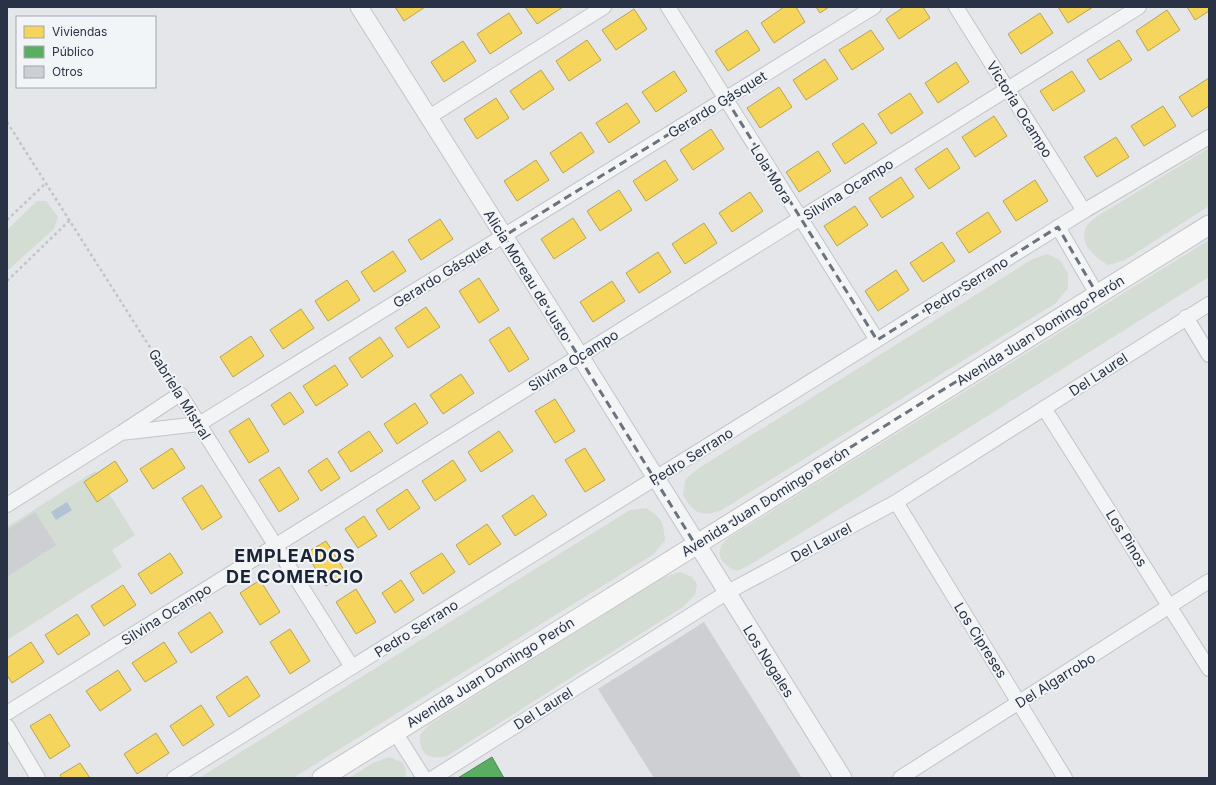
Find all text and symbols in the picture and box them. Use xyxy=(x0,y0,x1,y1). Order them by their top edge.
legend xyxy=(16,16,156,88)
text: Viviendas xyxy=(52,24,107,39)
text: Público xyxy=(52,44,94,59)
street label: Victoria Ocampo xyxy=(984,58,1056,160)
text: Otros xyxy=(52,64,83,79)
street label: Gerardo Gásquet xyxy=(665,67,770,141)
street label: Lola Mora xyxy=(747,142,797,206)
street label: Silvina Ocampo xyxy=(800,154,896,224)
street label: Alicia Moreau de Justo xyxy=(481,206,575,344)
street label: Gerardo Gásquet xyxy=(390,237,495,311)
street label: Pedro Serrano xyxy=(921,253,1011,317)
street label: Avenida Juan Domingo Perón xyxy=(953,271,1127,389)
street label: Silvina Ocampo xyxy=(525,325,621,395)
street label: Gabriela Mistral xyxy=(145,346,215,442)
street label: Del Laurel xyxy=(1066,349,1130,399)
street label: Pedro Serrano xyxy=(646,424,736,488)
street label: Avenida Juan Domingo Perón xyxy=(678,442,852,560)
street label: Los Pinos xyxy=(1103,506,1151,570)
street label: Del Laurel xyxy=(788,519,854,565)
district label: EMPLEADOS DE COMERCIO xyxy=(226,545,364,587)
street label: Silvina Ocampo xyxy=(118,579,214,649)
street label: Pedro Serrano xyxy=(371,596,461,660)
street label: Los Cipreses xyxy=(951,599,1011,681)
street label: Avenida Juan Domingo Perón xyxy=(403,613,577,731)
street label: Los Nogales xyxy=(740,622,798,700)
street label: Del Algarrobo xyxy=(1012,649,1098,711)
street label: Del Laurel xyxy=(510,683,576,733)

